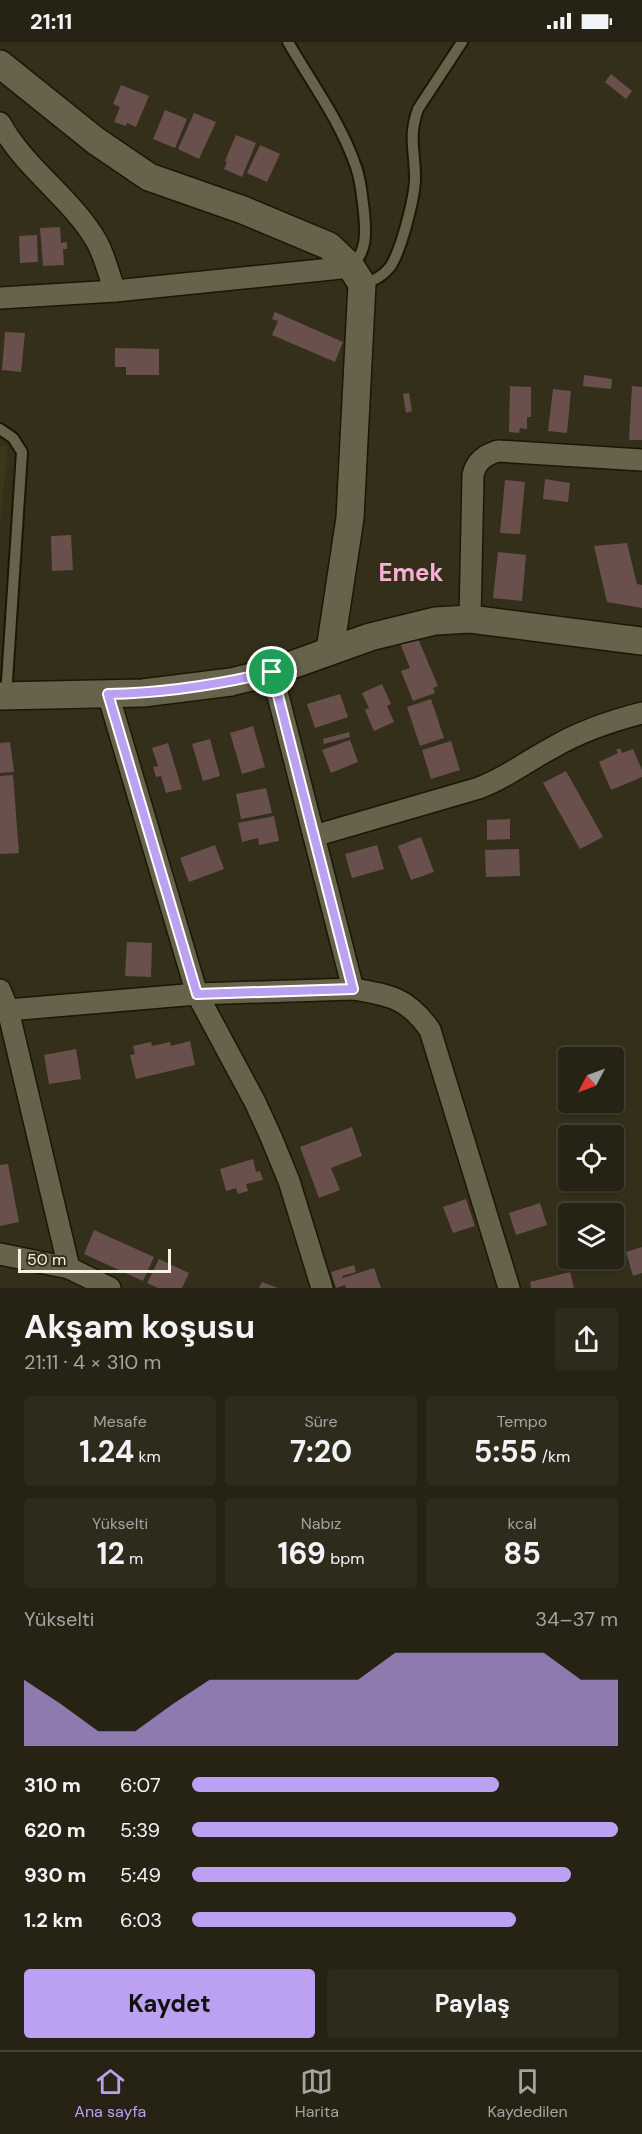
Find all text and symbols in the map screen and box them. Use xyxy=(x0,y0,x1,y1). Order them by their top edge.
text: 21:11 xyxy=(30,7,72,36)
district label: Emek xyxy=(379,557,444,588)
pin xyxy=(246,646,297,697)
icon: arrive xyxy=(255,655,288,688)
north arrow xyxy=(558,1047,624,1113)
map controls xyxy=(558,1047,624,1269)
button: locate xyxy=(558,1125,624,1191)
button: layers xyxy=(558,1203,624,1269)
scale bar xyxy=(18,1246,171,1274)
text: 50 m xyxy=(27,1249,66,1270)
text: Akşam koşusu xyxy=(24,1305,255,1348)
button: share xyxy=(555,1308,618,1371)
text: 21:11 · 4 × 310 m xyxy=(24,1349,161,1375)
text: Mesafe xyxy=(93,1411,147,1432)
text: Süre xyxy=(304,1411,338,1432)
text: Tempo xyxy=(497,1411,547,1432)
text: 1.24 xyxy=(79,1432,134,1471)
text: 7:20 xyxy=(290,1432,352,1471)
text: 5:55 xyxy=(474,1432,537,1471)
text: km xyxy=(134,1446,161,1467)
text: /km xyxy=(537,1446,570,1467)
text: Yükselti xyxy=(92,1513,148,1534)
text: Nabız xyxy=(301,1513,341,1534)
text: kcal xyxy=(508,1513,536,1534)
text: 12 xyxy=(97,1534,125,1573)
text: 169 xyxy=(278,1534,326,1573)
text: 85 xyxy=(503,1534,541,1573)
text: m xyxy=(125,1548,143,1569)
text: bpm xyxy=(326,1548,364,1569)
text: Yükselti xyxy=(24,1606,94,1632)
text: 34–37 m xyxy=(535,1606,618,1632)
text: 310 m xyxy=(24,1772,81,1798)
text: 6:07 xyxy=(120,1772,161,1798)
text: 620 m xyxy=(24,1817,86,1843)
text: 5:39 xyxy=(120,1817,160,1843)
text: 930 m xyxy=(24,1862,86,1888)
text: 5:49 xyxy=(120,1862,161,1888)
text: 1.2 km xyxy=(24,1907,83,1933)
text: 6:03 xyxy=(120,1907,162,1933)
button: Kaydet xyxy=(24,1969,315,2038)
button: Paylaş xyxy=(327,1969,618,2038)
tab: Ana sayfa xyxy=(74,2065,146,2122)
tab: Harita xyxy=(295,2065,339,2122)
tab: Kaydedilen xyxy=(488,2065,568,2122)

